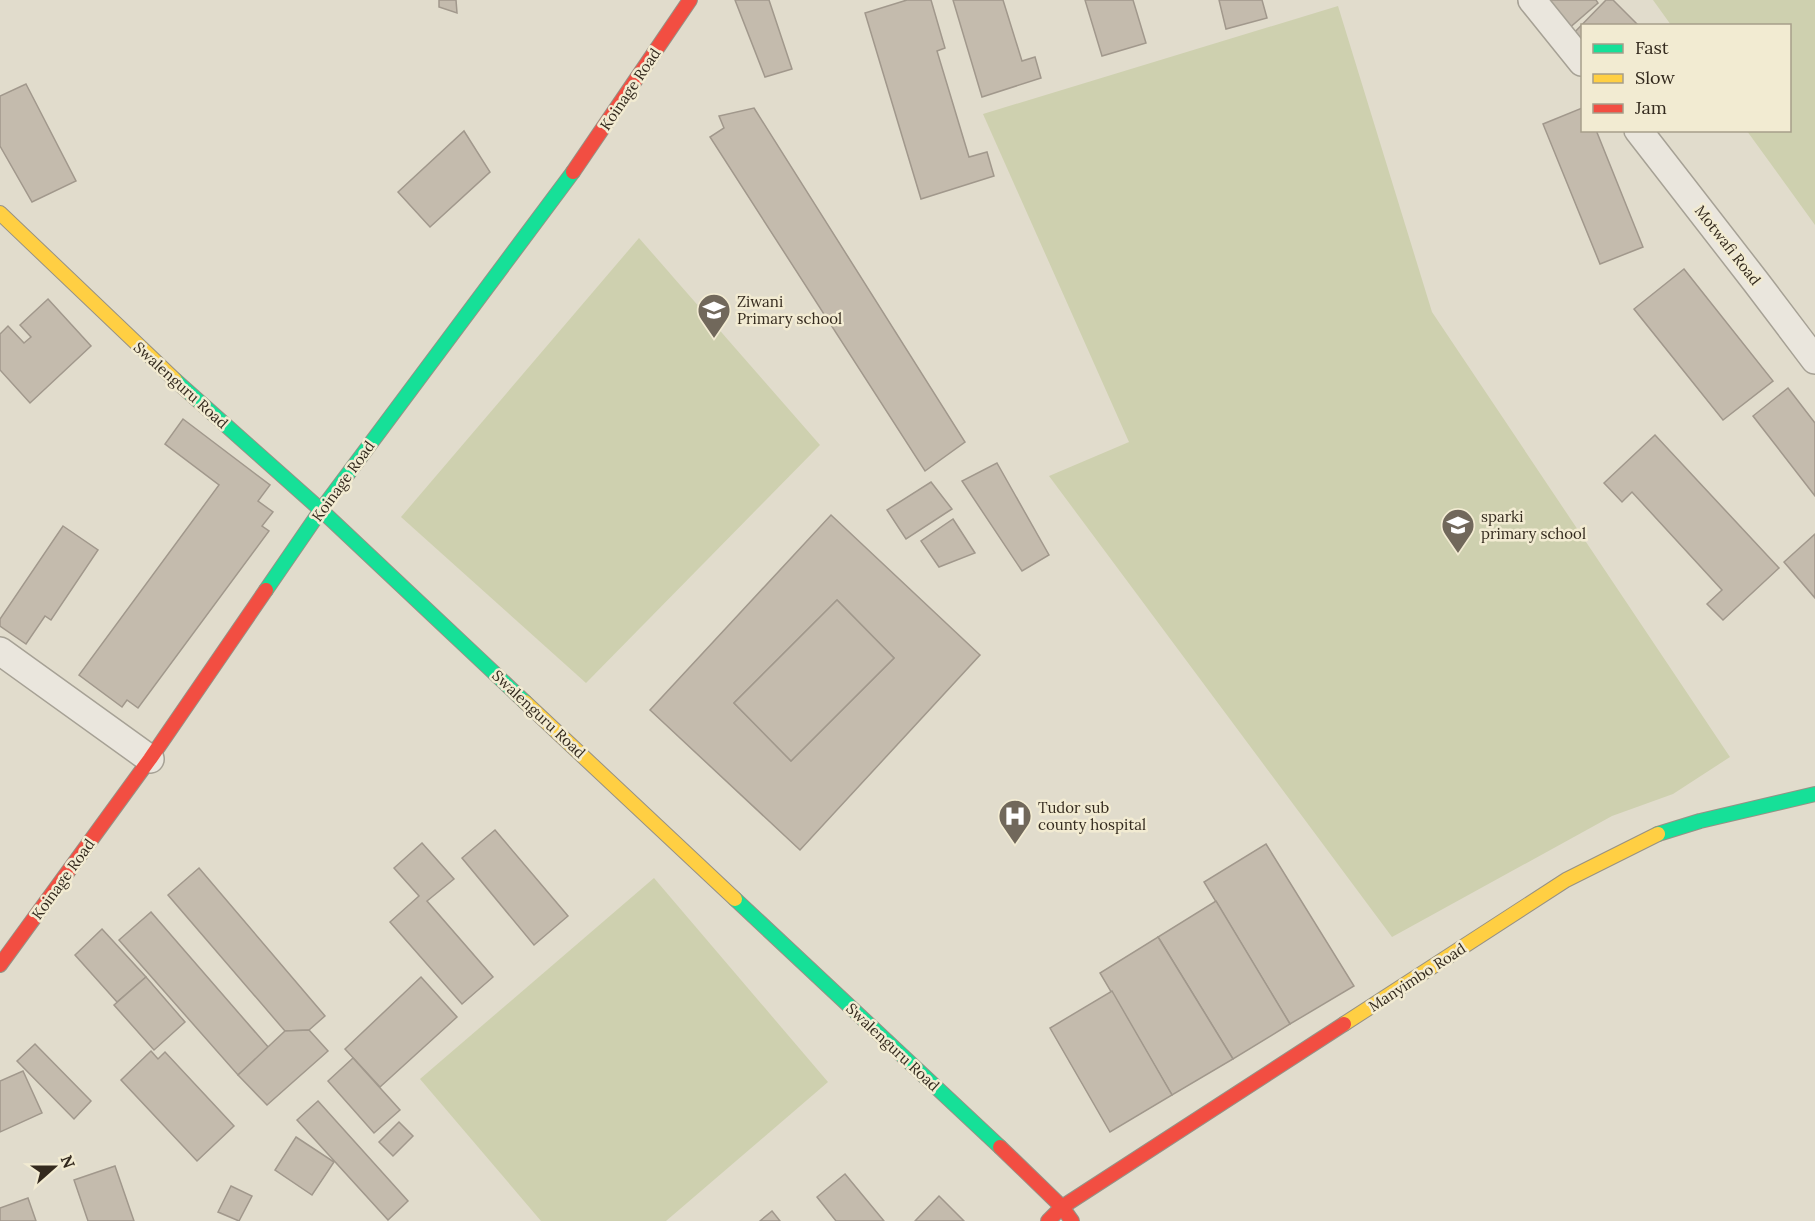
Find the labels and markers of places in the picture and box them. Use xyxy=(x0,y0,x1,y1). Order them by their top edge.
school or university icon: Ziwani Primary school xyxy=(696,292,732,339)
place label: Ziwani Primary school xyxy=(737,292,842,328)
school or university icon: sparki primary school xyxy=(1440,507,1476,554)
place label: sparki primary school xyxy=(1481,507,1586,543)
hospital icon: Tudor sub county hospital xyxy=(997,798,1033,845)
place label: Tudor sub county hospital xyxy=(1038,798,1146,834)

